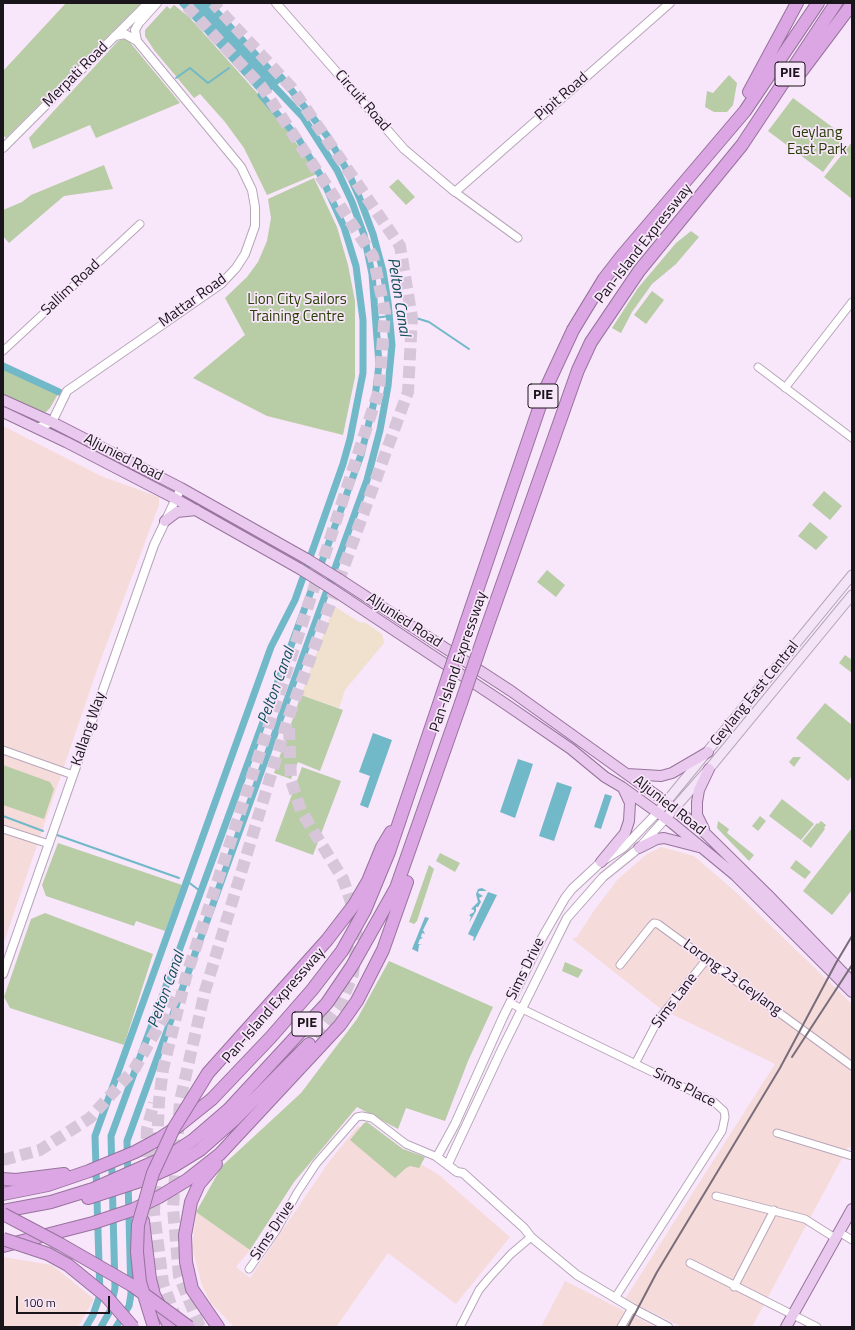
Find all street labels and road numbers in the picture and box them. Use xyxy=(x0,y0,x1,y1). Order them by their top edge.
street label: Merpati Road xyxy=(40,39,112,111)
road number: PIE xyxy=(775,62,805,86)
street label: Circuit Road xyxy=(331,67,393,135)
street label: Pipit Road xyxy=(532,69,592,125)
street label: Pan-Island Expressway xyxy=(592,180,696,308)
street label: Sallim Road xyxy=(38,256,104,320)
street label: Mattar Road xyxy=(156,270,230,332)
road number: PIE xyxy=(528,384,558,408)
street label: Aljunied Road xyxy=(80,430,166,486)
street label: Pan-Island Expressway xyxy=(426,589,492,735)
street label: Aljunied Road xyxy=(363,590,445,652)
street label: Geylang East Central xyxy=(707,638,803,750)
street label: Kallang Way xyxy=(68,690,110,768)
street label: Aljunied Road xyxy=(629,772,709,840)
street label: Sims Drive xyxy=(503,935,549,1003)
street label: Lorong 23 Geylang xyxy=(679,936,785,1020)
street label: Pan-Island Expressway xyxy=(219,944,329,1068)
street label: Sims Lane xyxy=(648,970,702,1032)
road number: PIE xyxy=(292,1012,322,1036)
street label: Sims Place xyxy=(650,1065,718,1111)
street label: Sims Drive xyxy=(247,1198,299,1264)

